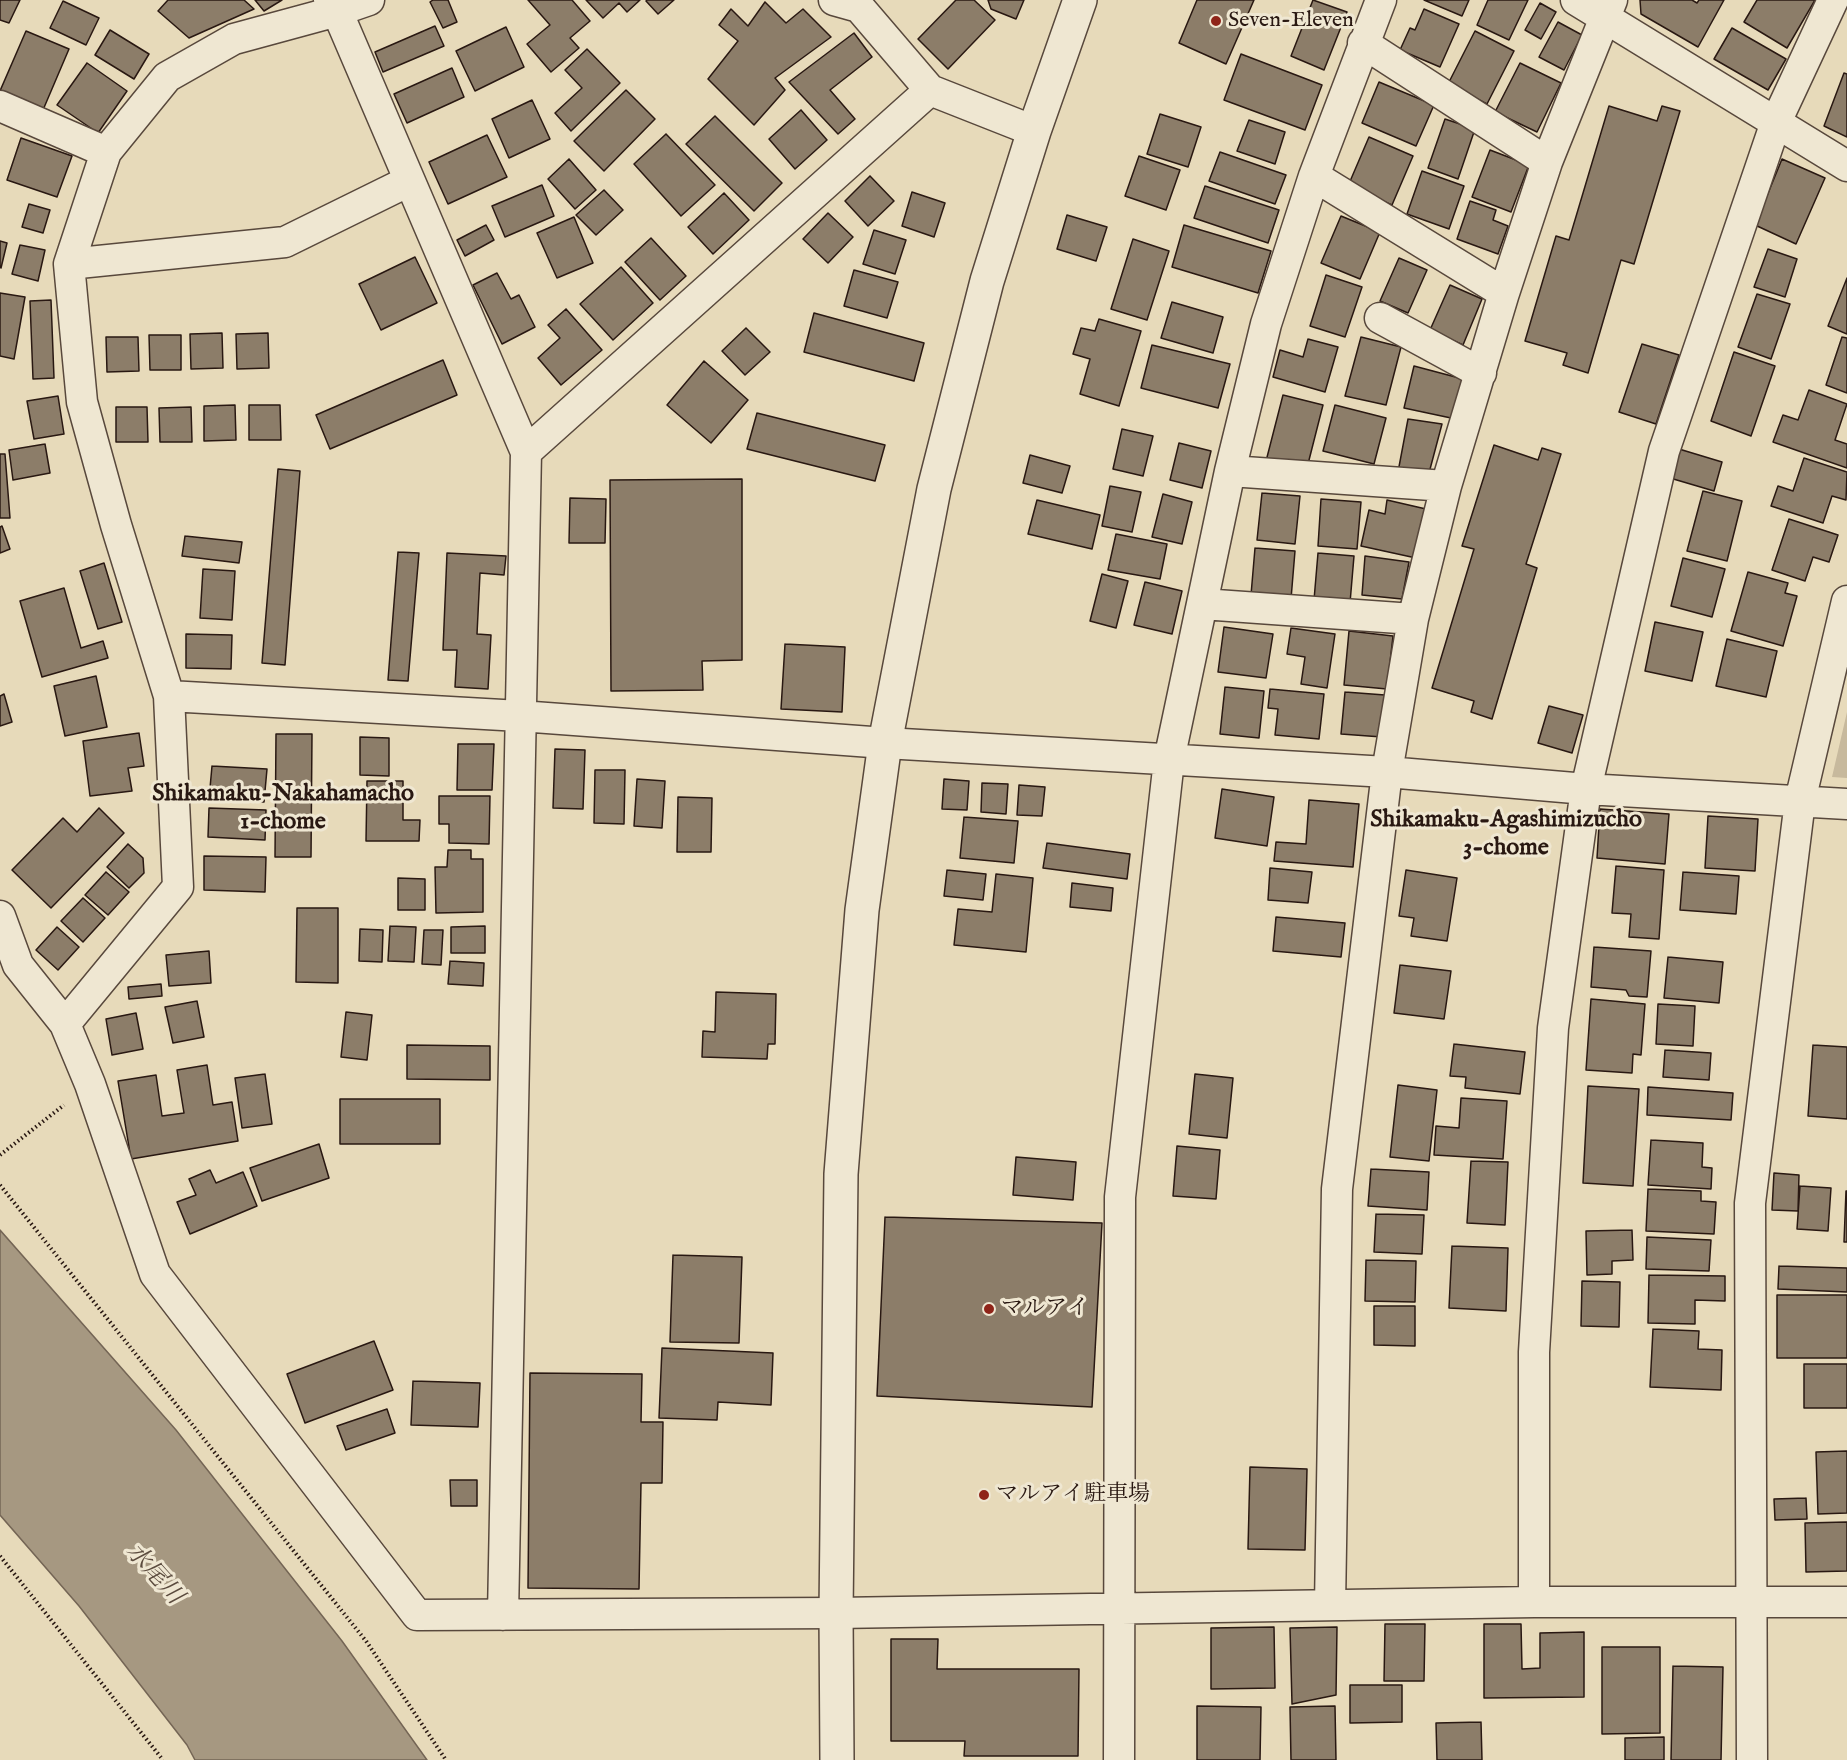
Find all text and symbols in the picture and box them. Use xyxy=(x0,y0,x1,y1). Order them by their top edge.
place label: Seven-Eleven xyxy=(1228,8,1354,34)
marker: Seven-Eleven xyxy=(1209,14,1223,28)
district label: Shikamaku-Nakahamacho 1-chome xyxy=(152,781,414,837)
district label: Shikamaku-Agashimizucho 3-chome xyxy=(1370,807,1642,863)
place label: マルアイ xyxy=(1001,1296,1089,1322)
marker: マルアイ xyxy=(982,1302,996,1316)
place label: マルアイ駐車場 xyxy=(996,1482,1150,1508)
marker: マルアイ駐車場 xyxy=(977,1488,991,1502)
water label: 水尾川 xyxy=(118,1539,188,1611)

